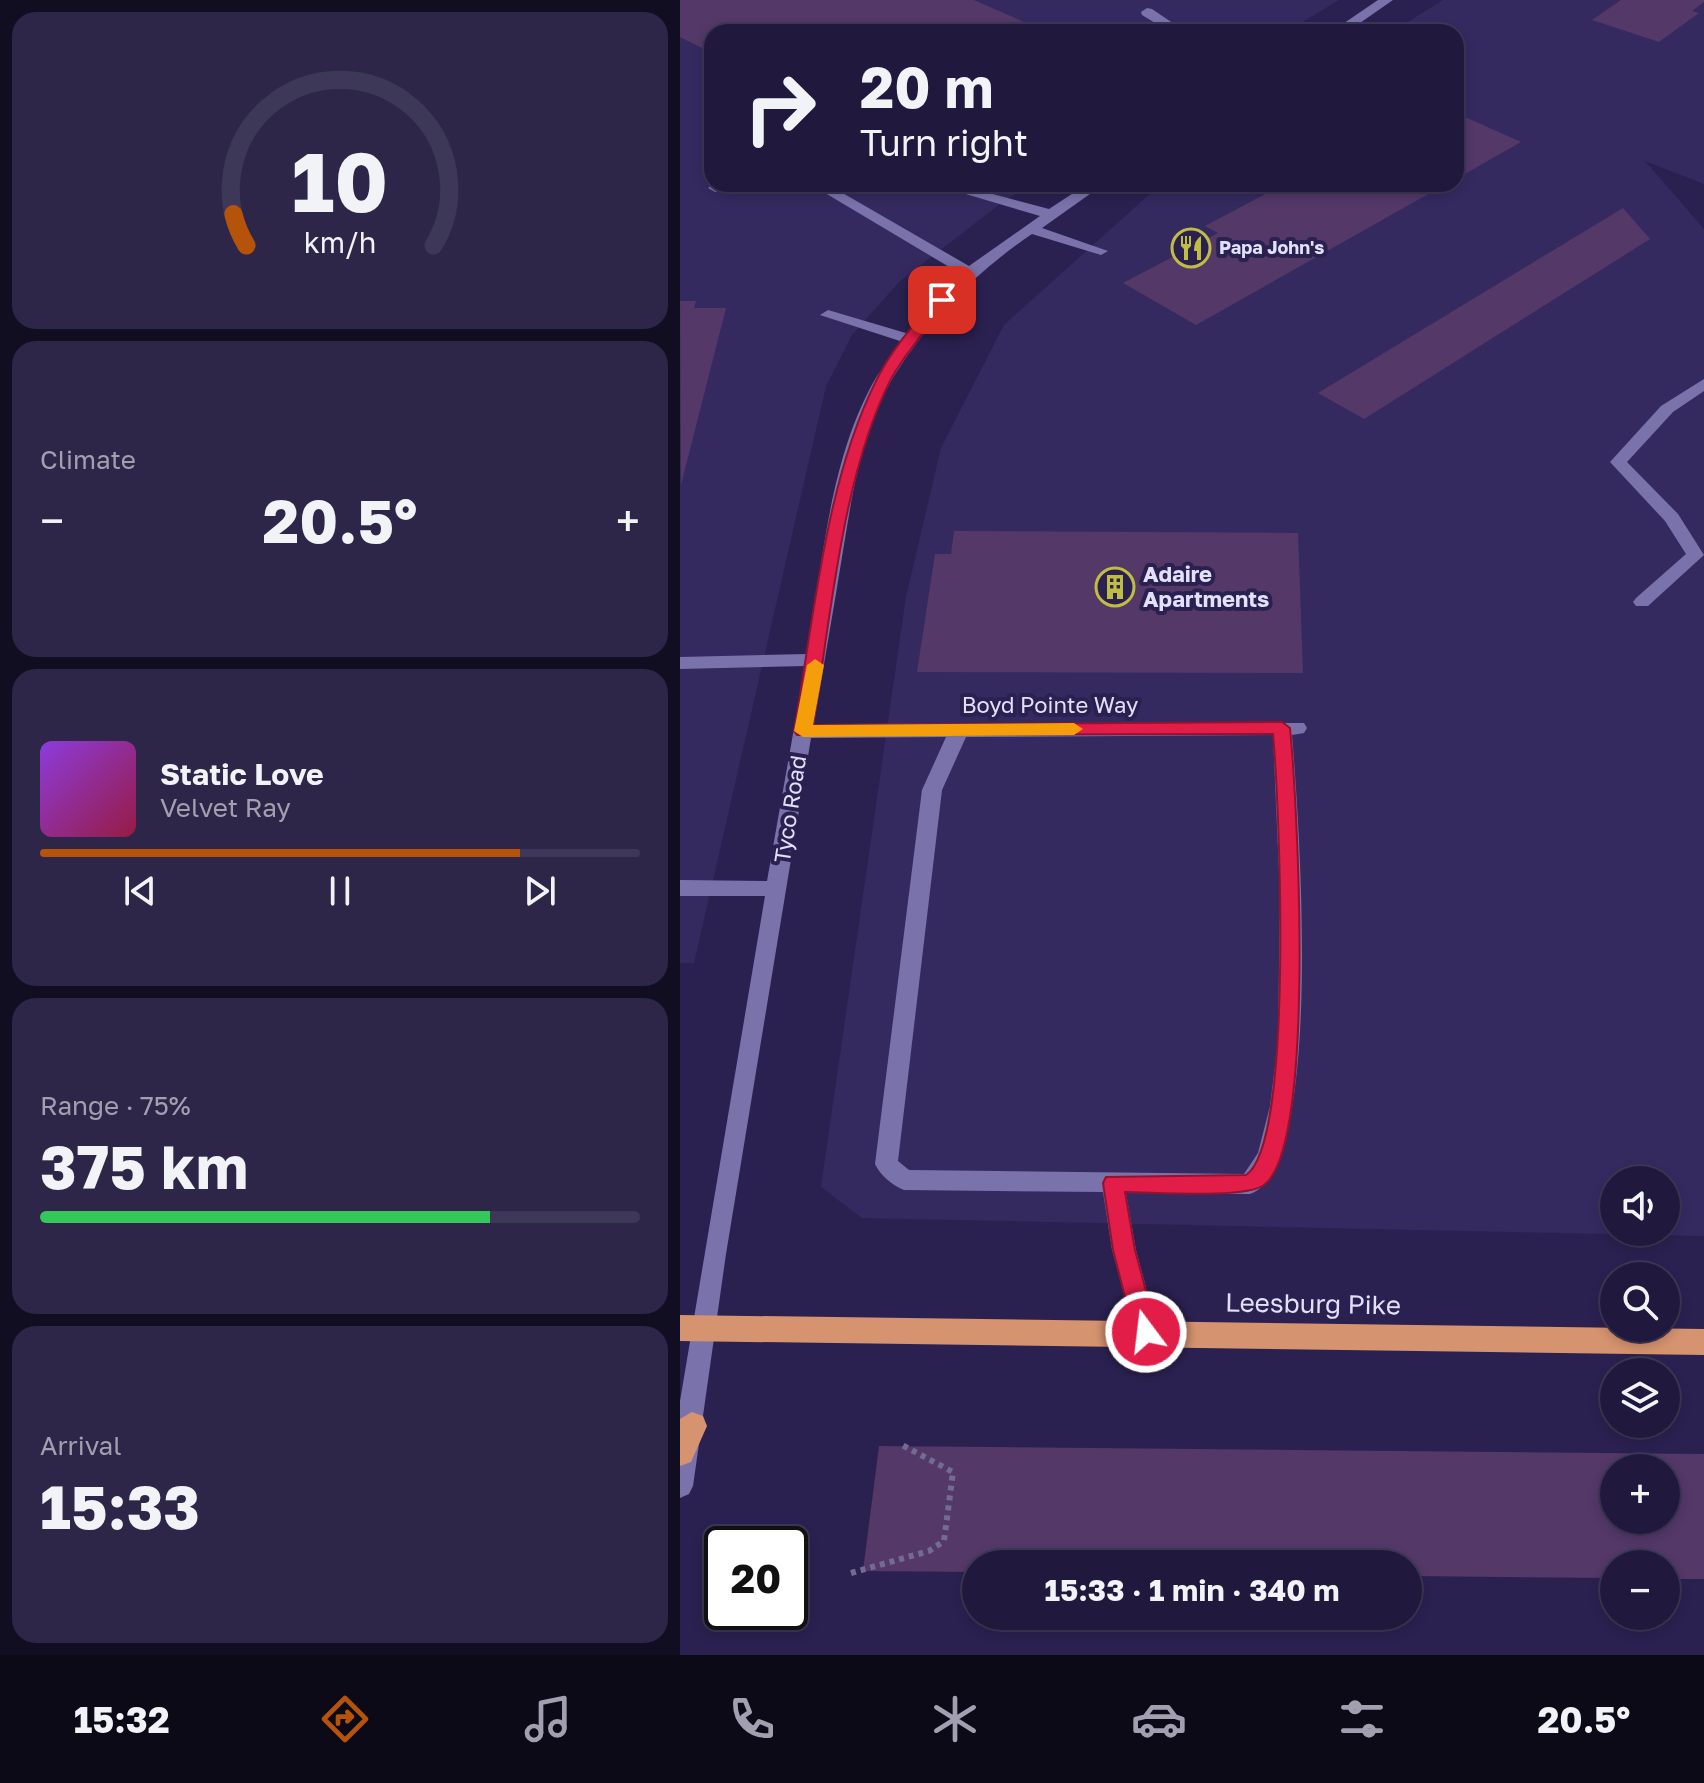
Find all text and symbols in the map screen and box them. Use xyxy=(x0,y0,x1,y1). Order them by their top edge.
text: 20 m xyxy=(860,53,994,120)
icon: right xyxy=(728,56,832,160)
text: Turn right xyxy=(860,121,1028,164)
text: 10 xyxy=(292,130,388,230)
text: km/h xyxy=(304,225,376,259)
restaurant icon: Papa John's xyxy=(1170,227,1212,269)
place label: Papa John's xyxy=(1219,236,1324,258)
pin xyxy=(908,266,976,334)
icon: arrive xyxy=(920,278,964,322)
text: Climate xyxy=(40,444,136,475)
text: 20.5° xyxy=(263,484,417,556)
text: − xyxy=(40,494,64,547)
text: + xyxy=(616,494,640,547)
place label: Adaire Apartments xyxy=(1143,560,1269,612)
building icon: Adaire Apartments xyxy=(1094,566,1136,608)
street label: Boyd Pointe Way xyxy=(962,691,1138,718)
street label: Tyco Road xyxy=(768,753,811,865)
text: Static Love xyxy=(160,756,324,792)
text: Velvet Ray xyxy=(160,792,291,823)
icon: previous xyxy=(118,869,162,913)
icon: pause xyxy=(318,869,362,913)
icon: next xyxy=(518,869,562,913)
text: Range · 75% xyxy=(40,1090,191,1121)
text: 375 km xyxy=(40,1130,248,1202)
map controls xyxy=(1600,1166,1680,1630)
button: sound xyxy=(1600,1166,1680,1246)
button: search xyxy=(1600,1262,1680,1342)
street label: Leesburg Pike xyxy=(1225,1286,1401,1321)
position arrow xyxy=(1104,1290,1188,1374)
button: layers xyxy=(1600,1358,1680,1438)
text: Arrival xyxy=(40,1430,121,1461)
button: + xyxy=(1600,1454,1680,1534)
text: 15:33 xyxy=(40,1470,200,1542)
speed limit sign: 20 xyxy=(704,1526,808,1630)
button: − xyxy=(1600,1550,1680,1630)
text: 15:33 · 1 min · 340 m xyxy=(1044,1572,1340,1608)
icon: directions xyxy=(317,1691,373,1747)
icon: music xyxy=(520,1691,576,1747)
icon: phone xyxy=(724,1691,780,1747)
icon: climate xyxy=(927,1691,983,1747)
icon: car xyxy=(1131,1691,1187,1747)
icon: filters xyxy=(1334,1691,1390,1747)
text: 15:32 xyxy=(74,1698,170,1741)
text: 20.5° xyxy=(1537,1698,1630,1741)

